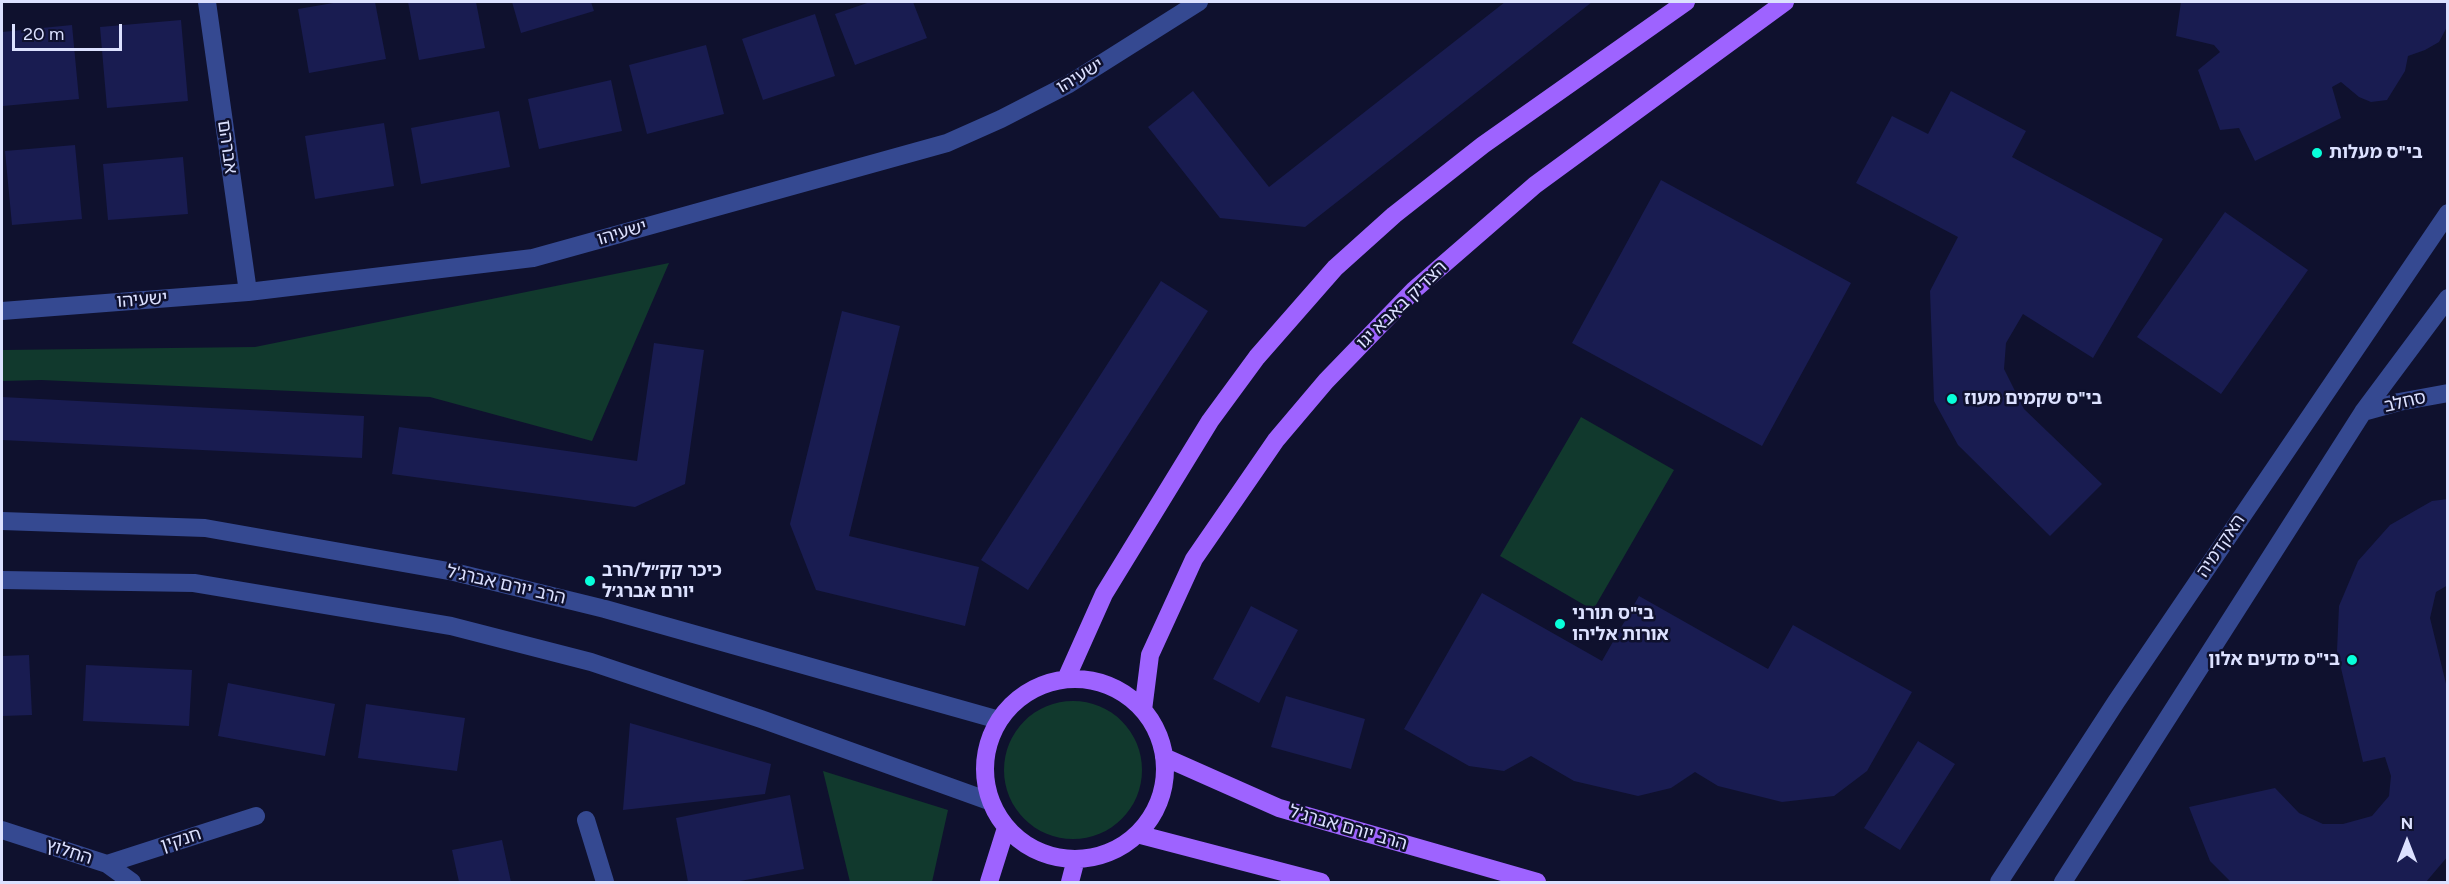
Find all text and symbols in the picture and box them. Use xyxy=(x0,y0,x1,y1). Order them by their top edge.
scale bar xyxy=(15,12,124,50)
text: 20 m xyxy=(23,23,64,45)
street label: ישעיהו xyxy=(1053,54,1107,98)
street label: אברהם xyxy=(213,119,241,175)
place label: בי"ס מעלות xyxy=(2329,142,2423,164)
marker: בי"ס מעלות xyxy=(2310,146,2324,160)
street label: ישעיהו xyxy=(595,216,649,250)
street label: הצדיק באבא יגו xyxy=(1352,257,1452,353)
street label: ישעיהו xyxy=(116,287,168,313)
street label: סחלב xyxy=(2382,387,2428,417)
place label: בי"ס שקמים מעוז xyxy=(1964,388,2102,410)
marker: בי"ס שקמים מעוז xyxy=(1945,392,1959,406)
street label: האקדמיה xyxy=(2192,510,2250,582)
place label: כיכר קק״ל/הרב יורם אברג׳ל xyxy=(602,560,722,602)
street label: הרב יורם אברג'ל xyxy=(444,561,568,609)
marker: כיכר קק״ל/הרב יורם אברג׳ל xyxy=(583,574,597,588)
place label: בי"ס תורני אורות אליהו xyxy=(1572,603,1669,646)
marker: בי"ס תורני אורות אליהו xyxy=(1553,617,1567,631)
place label: בי"ס מדעים אלון xyxy=(2208,649,2340,671)
marker: בי"ס מדעים אלון xyxy=(2345,653,2359,667)
street label: הרב יורם אברג'ל xyxy=(1286,801,1410,855)
north arrow xyxy=(2377,812,2437,872)
text: N xyxy=(2401,814,2413,833)
street label: חנקין xyxy=(158,823,204,857)
street label: החלוץ xyxy=(43,834,95,870)

